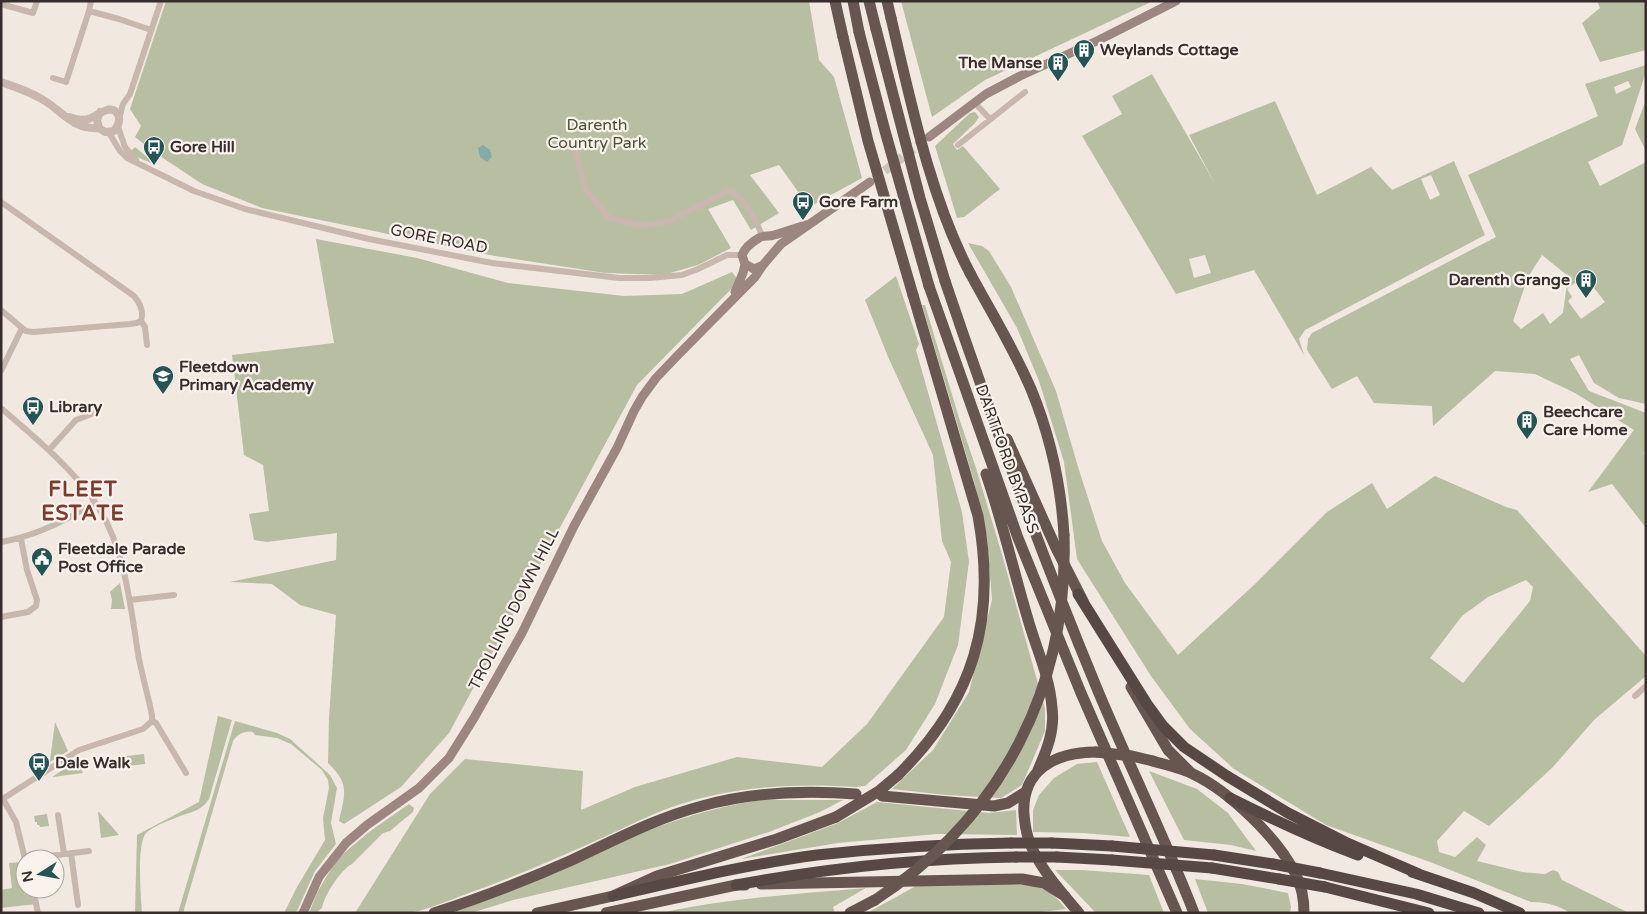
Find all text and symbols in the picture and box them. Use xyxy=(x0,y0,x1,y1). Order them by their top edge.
building icon: Weylands Cottage xyxy=(1072,38,1096,69)
place label: Weylands Cottage xyxy=(1100,40,1239,60)
building icon: The Manse xyxy=(1046,51,1070,82)
place label: The Manse xyxy=(957,53,1042,73)
park label: Darenth Country Park xyxy=(547,115,647,153)
bus stop icon: Gore Hill xyxy=(142,135,166,166)
place label: Gore Hill xyxy=(170,137,235,157)
bus stop icon: Gore Farm xyxy=(791,190,815,221)
place label: Gore Farm xyxy=(819,192,898,212)
street label: GORE ROAD xyxy=(389,220,489,258)
building icon: Darenth Grange xyxy=(1574,268,1598,299)
place label: Darenth Grange xyxy=(1449,270,1570,290)
place label: Fleetdown Primary Academy xyxy=(179,357,314,395)
school or university icon: Fleetdown Primary Academy xyxy=(151,364,175,395)
street label: DARTFORD BYPASS xyxy=(971,382,1043,536)
bus stop icon: Library xyxy=(21,395,45,426)
place label: Library xyxy=(49,397,103,417)
place label: Beechcare Care Home xyxy=(1543,402,1628,440)
building icon: Beechcare Care Home xyxy=(1515,409,1539,440)
district label: FLEET ESTATE xyxy=(41,477,125,526)
street label: TROLLING DOWN HILL xyxy=(464,524,564,694)
place label: Fleetdale Parade Post Office xyxy=(58,539,186,577)
public building icon: Fleetdale Parade Post Office xyxy=(30,546,54,577)
bus stop icon: Dale Walk xyxy=(27,751,51,782)
place label: Dale Walk xyxy=(55,753,131,773)
north arrow xyxy=(15,849,65,899)
text: N xyxy=(18,869,37,884)

